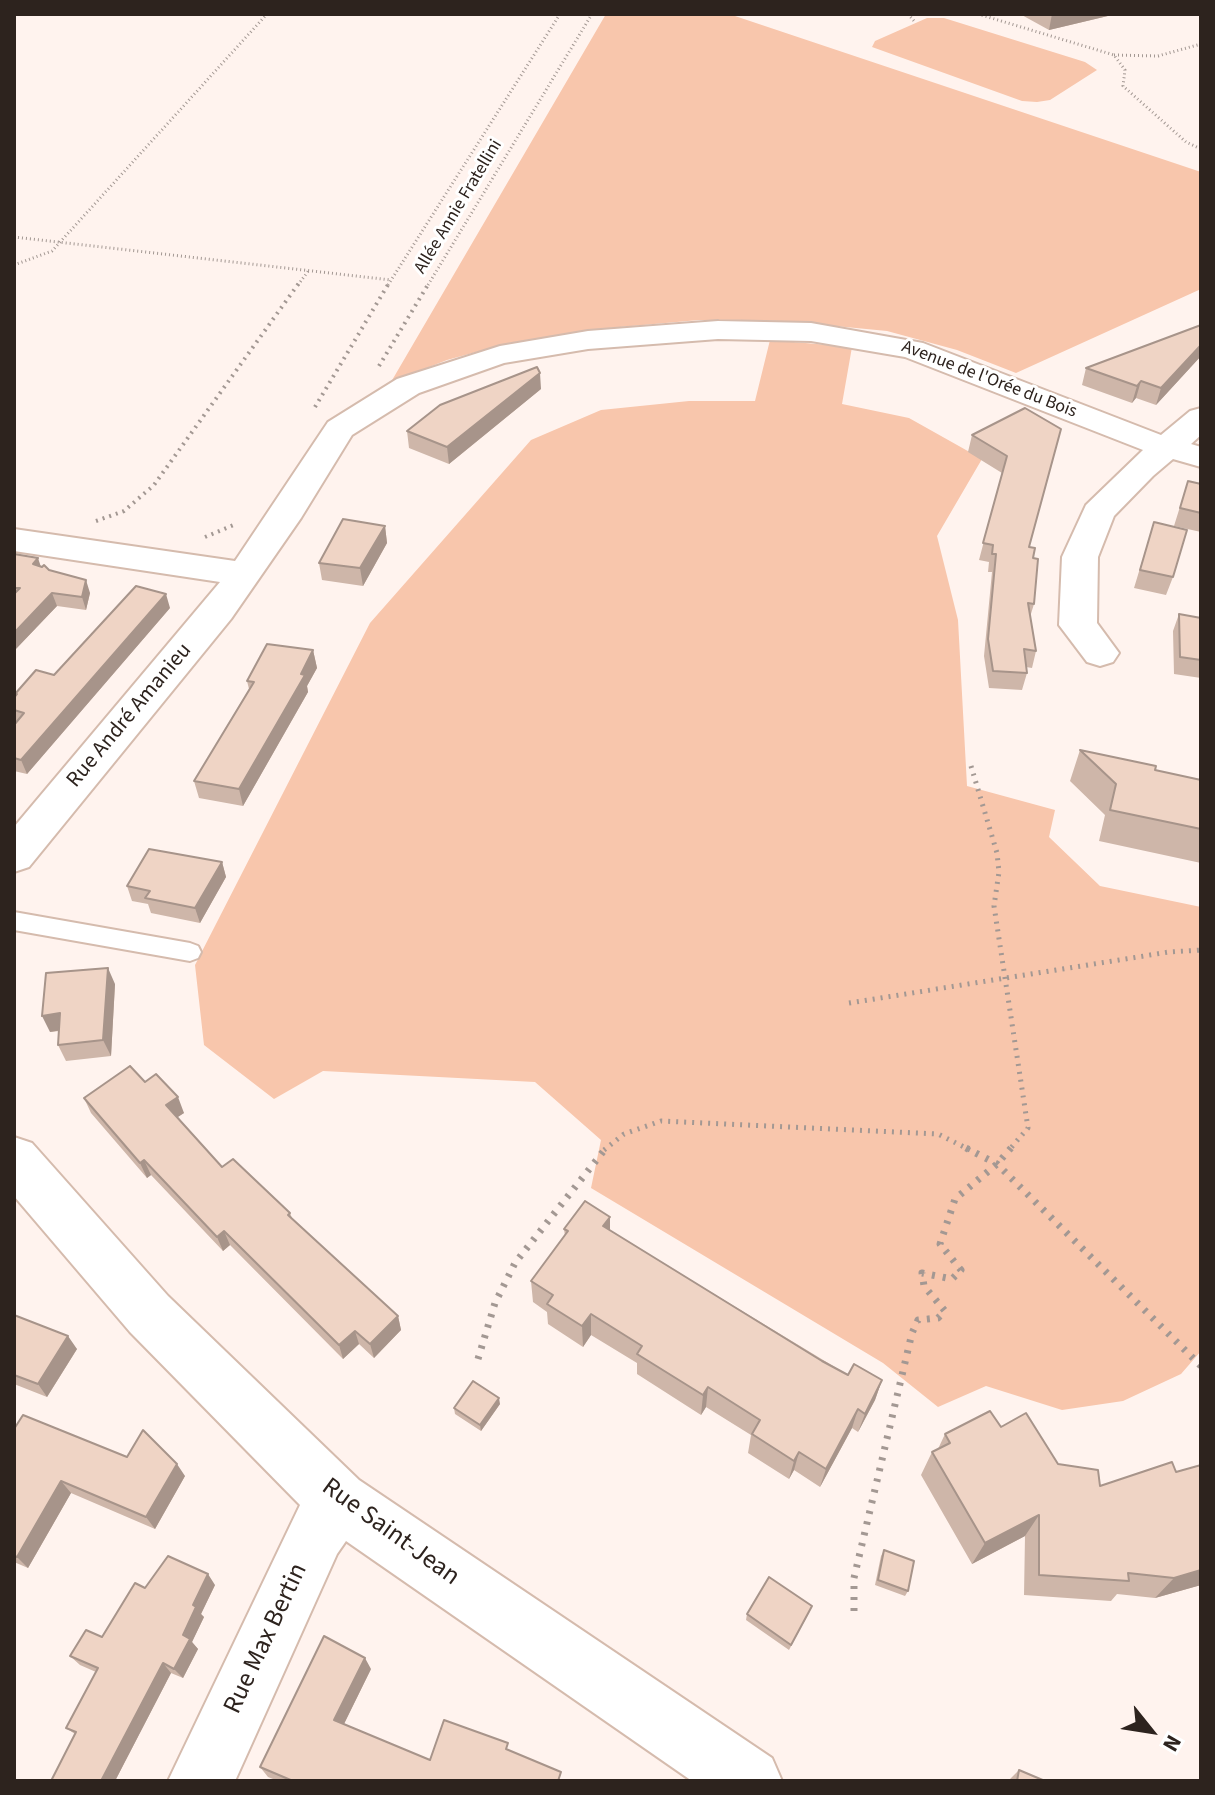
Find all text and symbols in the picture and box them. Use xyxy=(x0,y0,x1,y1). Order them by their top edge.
street label: Allée Annie Fratellini xyxy=(410,136,508,278)
street label: Avenue de l'Orée du Bois xyxy=(898,337,1080,423)
street label: Rue André Amanieu xyxy=(62,638,198,794)
street label: Rue Saint-Jean xyxy=(315,1473,465,1593)
street label: Rue Max Bertin xyxy=(219,1559,315,1719)
north arrow xyxy=(1111,1691,1191,1771)
text: N xyxy=(1154,1729,1189,1757)

